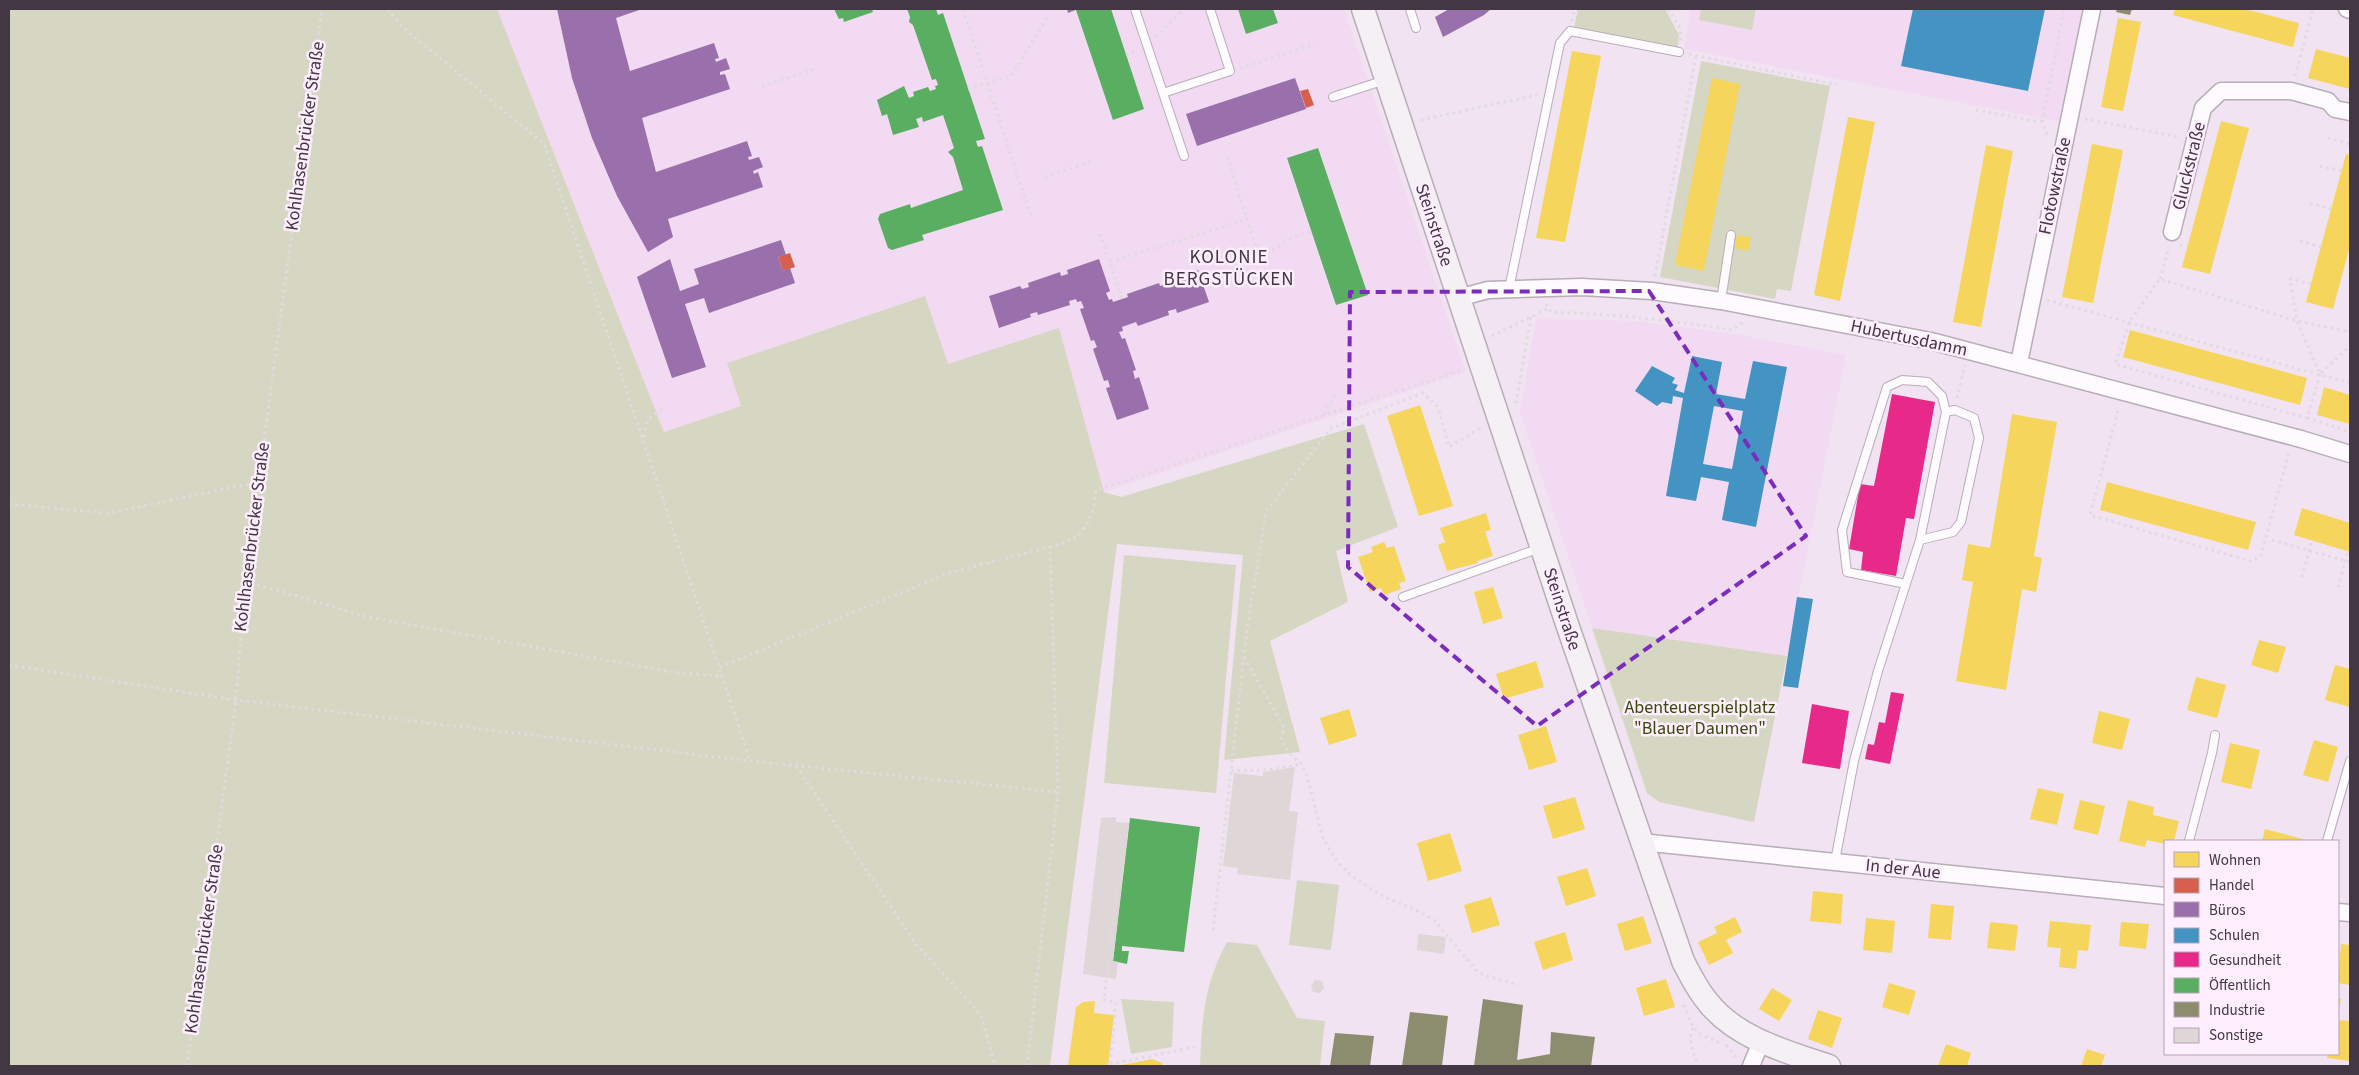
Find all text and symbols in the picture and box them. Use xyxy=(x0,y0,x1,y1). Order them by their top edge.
street label: Kohlhasenbrücker Straße xyxy=(279,40,331,232)
street label: Gluckstraße xyxy=(2166,119,2212,213)
street label: Flotowstraße xyxy=(2032,135,2078,237)
street label: Steinstraße xyxy=(1409,180,1459,270)
district label: KOLONIE BERGSTÜCKEN xyxy=(1163,244,1295,293)
street label: Hubertusdamm xyxy=(1848,313,1970,363)
street label: Kohlhasenbrücker Straße xyxy=(228,441,276,633)
street label: Steinstraße xyxy=(1537,564,1587,654)
park label: Abenteuerspielplatz "Blauer Daumen" xyxy=(1625,695,1776,741)
legend xyxy=(2164,840,2339,1055)
street label: Kohlhasenbrücker Straße xyxy=(178,843,230,1035)
text: Wohnen xyxy=(2209,850,2261,871)
street label: In der Aue xyxy=(1864,853,1942,885)
text: Handel xyxy=(2209,875,2254,896)
text: Büros xyxy=(2209,900,2245,921)
text: Schulen xyxy=(2209,925,2260,946)
text: Gesundheit xyxy=(2209,950,2281,971)
text: Öffentlich xyxy=(2209,975,2271,996)
text: Industrie xyxy=(2209,1000,2265,1021)
text: Sonstige xyxy=(2209,1025,2263,1046)

